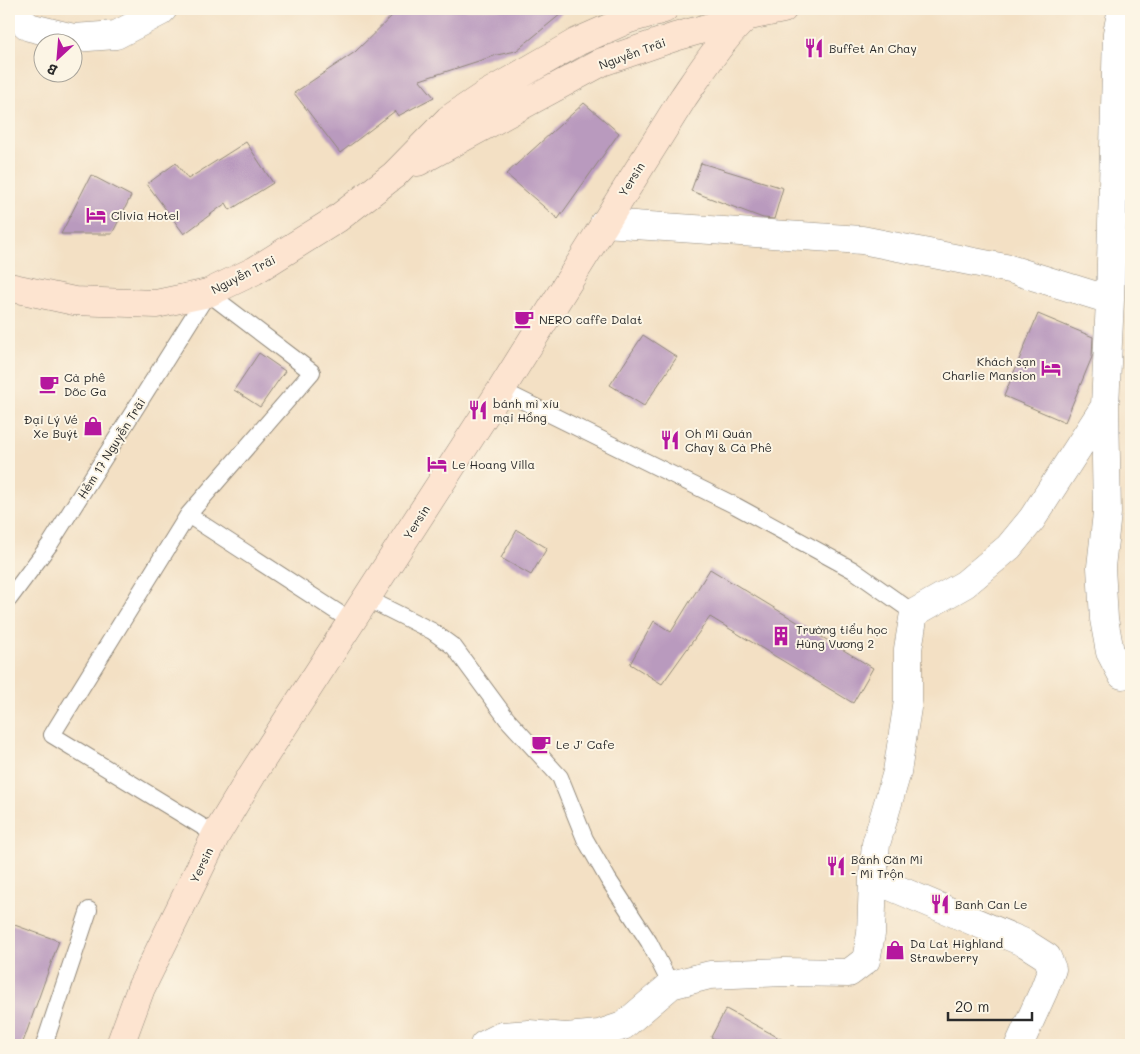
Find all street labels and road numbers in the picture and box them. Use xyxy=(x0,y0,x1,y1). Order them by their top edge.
street label: Nguyễn Trãi xyxy=(596,33,668,73)
street label: Yersin xyxy=(614,159,648,199)
street label: Nguyễn Trãi xyxy=(208,251,278,297)
street label: Hẻm 17 Nguyễn Trãi xyxy=(74,395,148,501)
street label: Yersin xyxy=(399,502,433,542)
street label: Yersin xyxy=(186,845,216,885)

